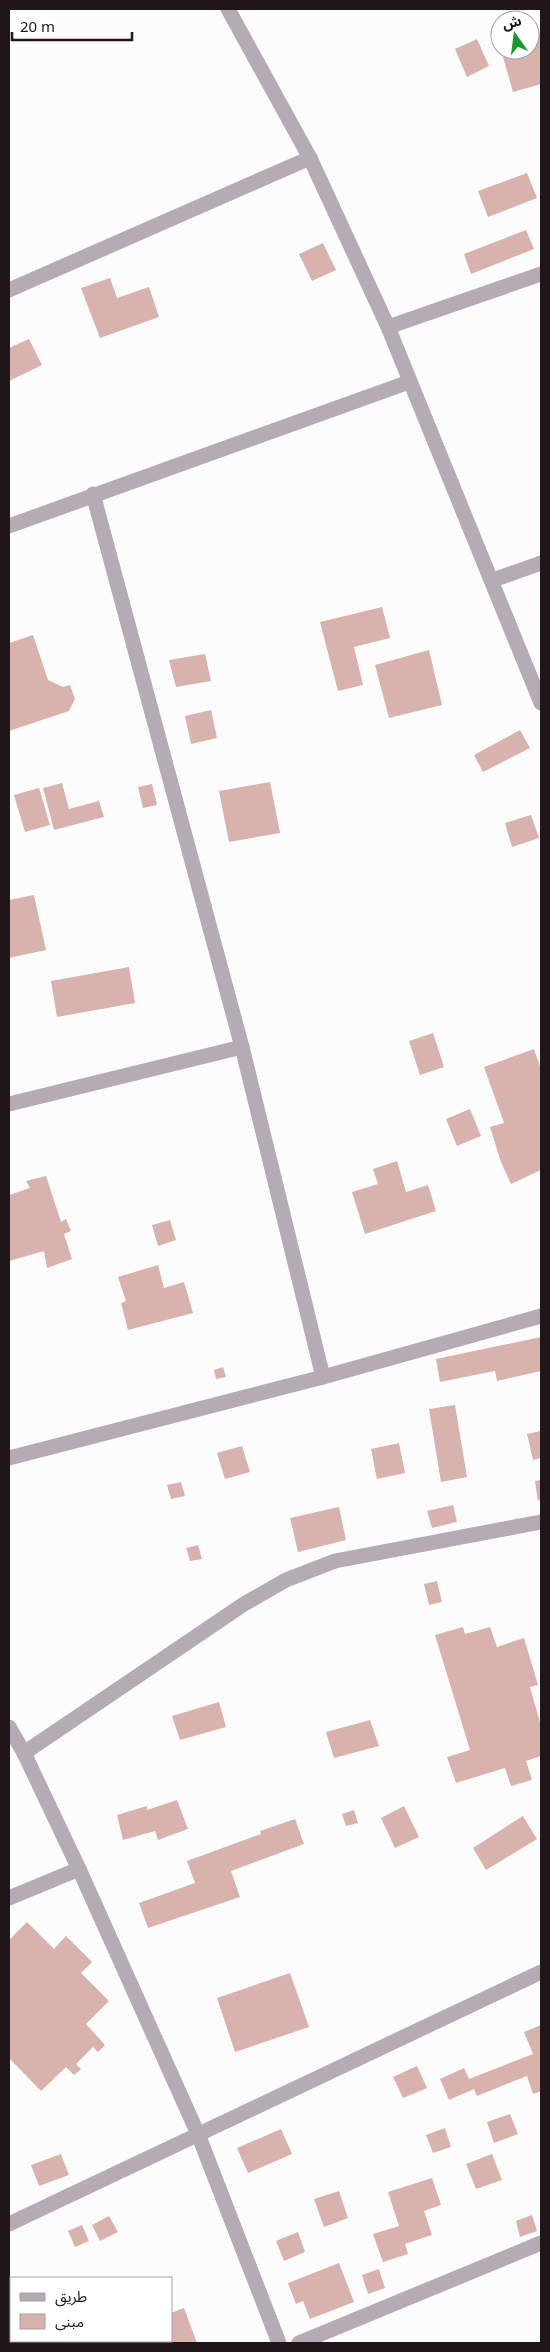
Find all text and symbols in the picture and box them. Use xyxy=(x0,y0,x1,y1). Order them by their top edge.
scale bar xyxy=(12,10,132,42)
north arrow xyxy=(490,10,540,60)
text: ش xyxy=(500,10,523,33)
text: 20 m xyxy=(20,16,55,36)
legend xyxy=(10,2277,172,2342)
text: طريق xyxy=(55,2286,87,2307)
text: مبنى xyxy=(55,2311,84,2331)

